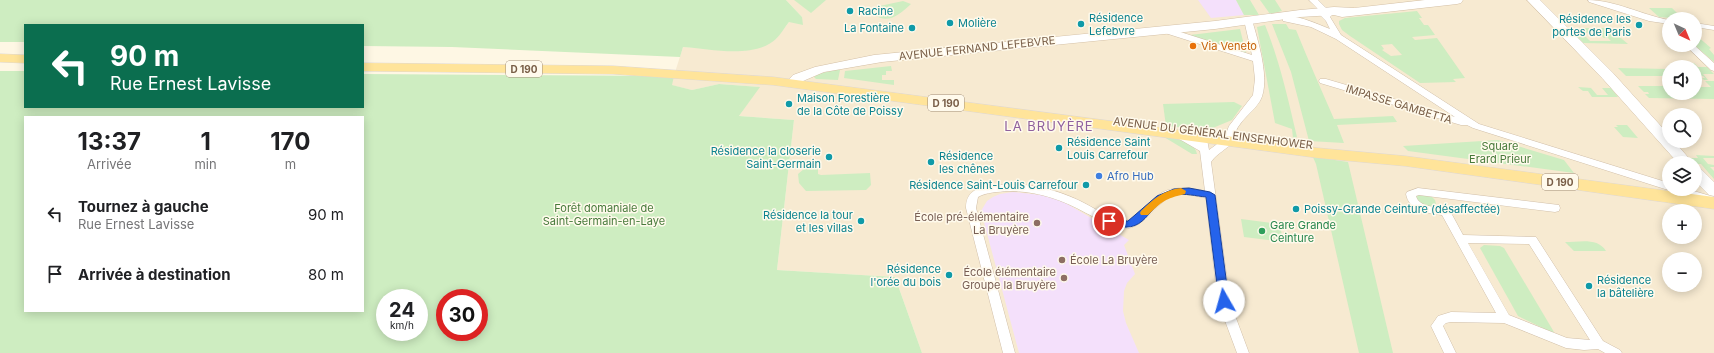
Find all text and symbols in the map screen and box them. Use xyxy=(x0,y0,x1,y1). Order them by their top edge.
place label: Racine xyxy=(858,4,893,18)
marker: Racine xyxy=(845,6,855,16)
place label: Résidence Lefebvre xyxy=(1089,11,1143,38)
place label: Résidence les portes de Paris xyxy=(1552,12,1631,39)
north arrow xyxy=(1662,12,1702,52)
map controls xyxy=(1662,12,1702,292)
place label: Molière xyxy=(958,16,997,30)
marker: Molière xyxy=(945,18,955,28)
marker: Résidence Lefebvre xyxy=(1076,19,1086,29)
marker: Résidence les portes de Paris xyxy=(1634,20,1644,30)
place label: La Fontaine xyxy=(844,21,904,35)
marker: La Fontaine xyxy=(907,23,917,33)
street label: AVENUE FERNAND LEFEBVRE xyxy=(898,33,1056,63)
text: 90 m xyxy=(110,39,179,73)
place label: Via Veneto xyxy=(1201,39,1257,53)
icon: left xyxy=(44,40,96,92)
marker: Via Veneto xyxy=(1188,41,1198,51)
button: sound xyxy=(1662,60,1702,100)
road number: D 190 xyxy=(506,61,542,77)
text: Rue Ernest Lavisse xyxy=(110,73,271,94)
street label: IMPASSE GAMBETTA xyxy=(1344,81,1454,127)
place label: Maison Forestière de la Côte de Poissy xyxy=(797,91,903,118)
road number: D 190 xyxy=(928,95,964,111)
marker: Maison Forestière de la Côte de Poissy xyxy=(784,99,794,109)
button: search xyxy=(1662,108,1702,148)
street label: AVENUE DU GÉNÉRAL EINSENHOWER xyxy=(1112,114,1314,152)
district label: LA BRUYÈRE xyxy=(1004,118,1094,134)
text: 13:37 xyxy=(78,127,141,156)
text: 1 xyxy=(200,127,211,156)
text: 170 xyxy=(270,127,310,156)
place label: Résidence Saint Louis Carrefour xyxy=(1067,135,1151,162)
park label: Square Erard Prieur xyxy=(1469,139,1531,166)
marker: Résidence Saint Louis Carrefour xyxy=(1054,143,1064,153)
place label: Résidence la closerie Saint-Germain xyxy=(711,144,821,171)
place label: Résidence les chênes xyxy=(939,149,995,176)
marker: Résidence la closerie Saint-Germain xyxy=(824,152,834,162)
text: Arrivée xyxy=(87,156,132,172)
text: min xyxy=(194,156,217,172)
text: m xyxy=(285,156,296,172)
button: layers xyxy=(1662,156,1702,196)
marker: Résidence les chênes xyxy=(926,157,936,167)
place label: Afro Hub xyxy=(1107,169,1154,183)
marker: Afro Hub xyxy=(1094,171,1104,181)
road number: D 190 xyxy=(1542,174,1578,190)
place label: Résidence Saint-Louis Carrefour xyxy=(909,178,1078,192)
marker: Résidence Saint-Louis Carrefour xyxy=(1081,180,1091,190)
text: Tournez à gauche xyxy=(78,197,209,216)
park label: Forêt domaniale de Saint-Germain-en-Laye xyxy=(543,201,665,228)
place label: Poissy-Grande Ceinture (désaffectée) xyxy=(1304,202,1500,216)
icon: left xyxy=(44,203,66,225)
pin xyxy=(1092,204,1126,238)
marker: Poissy-Grande Ceinture (désaffectée) xyxy=(1291,204,1301,214)
button: + xyxy=(1662,204,1702,244)
text: 90 m xyxy=(308,205,344,224)
place label: Résidence la tour et les villas xyxy=(763,208,853,235)
place label: École pré-élémentaire La Bruyère xyxy=(914,210,1029,237)
icon: arrive xyxy=(1098,210,1120,232)
text: Rue Ernest Lavisse xyxy=(78,216,194,232)
marker: Résidence la tour et les villas xyxy=(856,216,866,226)
marker: École pré-élémentaire La Bruyère xyxy=(1032,218,1042,228)
place label: Gare Grande Ceinture xyxy=(1270,218,1336,245)
marker: Gare Grande Ceinture xyxy=(1257,226,1267,236)
button: − xyxy=(1662,252,1702,292)
place label: École La Bruyère xyxy=(1070,253,1158,267)
marker: École La Bruyère xyxy=(1057,255,1067,265)
place label: Résidence l'orée du bois xyxy=(871,262,941,289)
icon: arrive xyxy=(44,263,66,285)
text: Arrivée à destination xyxy=(78,265,231,284)
text: 80 m xyxy=(308,265,344,284)
place label: École élémentaire Groupe la Bruyère xyxy=(962,265,1056,292)
marker: Résidence l'orée du bois xyxy=(944,270,954,280)
marker: École élémentaire Groupe la Bruyère xyxy=(1059,273,1069,283)
place label: Résidence la bâtelière xyxy=(1597,273,1654,300)
position arrow xyxy=(1203,280,1245,322)
marker: Résidence la bâtelière xyxy=(1584,281,1594,291)
speed limit sign: 30 xyxy=(436,289,488,341)
text: 24 xyxy=(389,298,415,322)
text: km/h xyxy=(390,319,414,331)

